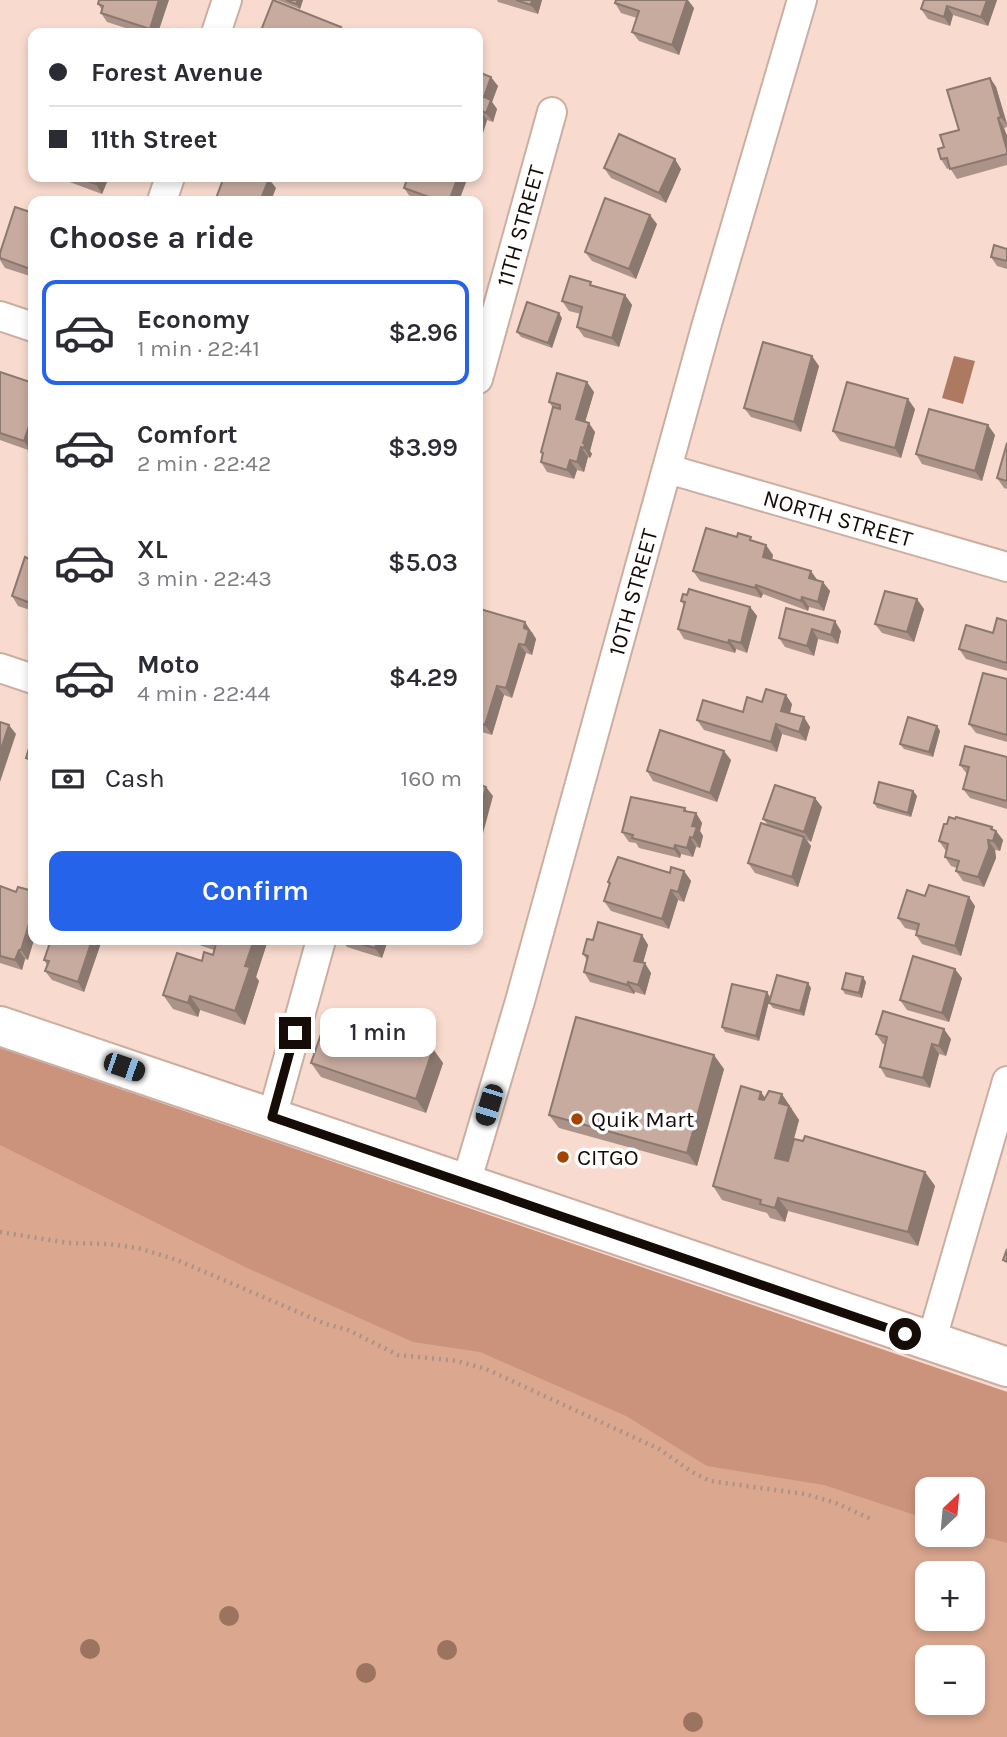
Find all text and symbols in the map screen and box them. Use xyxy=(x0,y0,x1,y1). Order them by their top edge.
text: Forest Avenue xyxy=(91,57,263,88)
text: 11th Street xyxy=(91,124,217,155)
street label: 11TH STREET xyxy=(491,162,551,290)
text: Choose a ride xyxy=(49,219,254,256)
icon: car xyxy=(53,301,116,364)
text: Economy xyxy=(137,304,249,335)
text: $2.96 xyxy=(388,317,458,348)
text: 1 min · 22:41 xyxy=(137,335,260,362)
icon: car xyxy=(53,416,116,479)
text: Comfort xyxy=(137,419,238,450)
text: $3.99 xyxy=(388,432,458,463)
text: 2 min · 22:42 xyxy=(137,450,271,477)
street label: NORTH STREET xyxy=(760,484,916,553)
street label: 10TH STREET xyxy=(603,525,664,659)
icon: car xyxy=(53,531,116,594)
text: XL xyxy=(137,534,168,565)
text: $5.03 xyxy=(388,547,458,578)
text: 3 min · 22:43 xyxy=(137,565,272,592)
icon: car xyxy=(53,646,116,709)
text: Moto xyxy=(137,649,199,680)
text: $4.29 xyxy=(389,662,458,693)
text: 4 min · 22:44 xyxy=(137,680,270,707)
icon: cash xyxy=(49,760,87,798)
text: Cash xyxy=(105,763,165,794)
text: 160 m xyxy=(401,765,462,792)
button: Confirm xyxy=(49,851,462,931)
callout: 1 min xyxy=(320,1009,435,1058)
route end xyxy=(279,1017,311,1049)
text: 1 min xyxy=(349,1019,407,1046)
car xyxy=(101,1050,148,1084)
car xyxy=(473,1082,506,1128)
place label: Quik Mart xyxy=(591,1106,695,1133)
marker: Quik Mart xyxy=(569,1111,585,1127)
place label: CITGO xyxy=(577,1144,639,1171)
marker: CITGO xyxy=(555,1149,571,1165)
route start xyxy=(889,1318,921,1350)
north arrow xyxy=(915,1477,985,1547)
map controls xyxy=(915,1477,985,1715)
button: + xyxy=(915,1561,985,1631)
button: − xyxy=(915,1645,985,1715)

